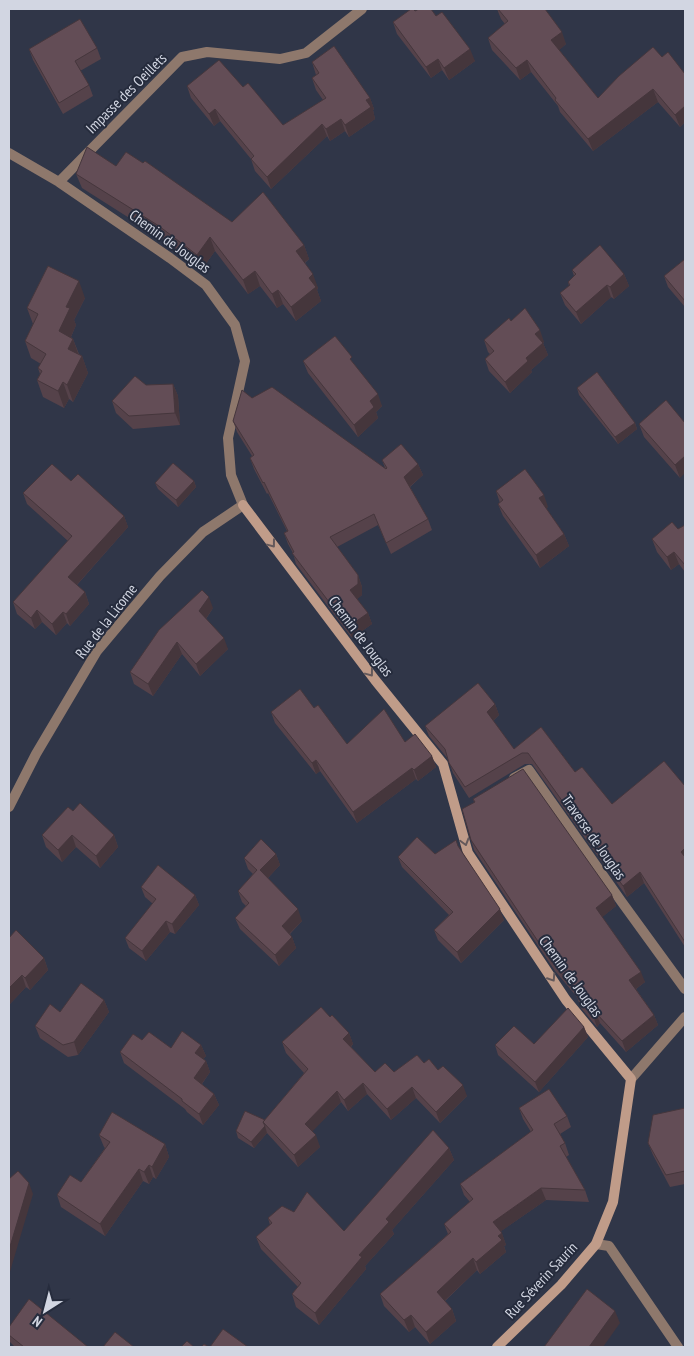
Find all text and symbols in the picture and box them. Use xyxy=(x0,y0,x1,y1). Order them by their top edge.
street label: Impasse des Oeillets xyxy=(82,49,170,137)
street label: Chemin de Jouglas xyxy=(126,205,214,277)
one-way arrow xyxy=(266,538,274,547)
street label: Rue de la Licorne xyxy=(71,580,141,662)
street label: Chemin de Jouglas xyxy=(325,592,397,680)
one-way arrow xyxy=(364,667,373,677)
street label: Traverse de Jouglas xyxy=(558,791,630,883)
one-way arrow xyxy=(459,837,469,845)
street label: Chemin de Jouglas xyxy=(535,932,607,1020)
one-way arrow xyxy=(546,973,555,982)
street label: Rue Séverin Saurin xyxy=(501,1238,581,1322)
north arrow xyxy=(20,1286,70,1336)
text: N xyxy=(29,1312,46,1331)

